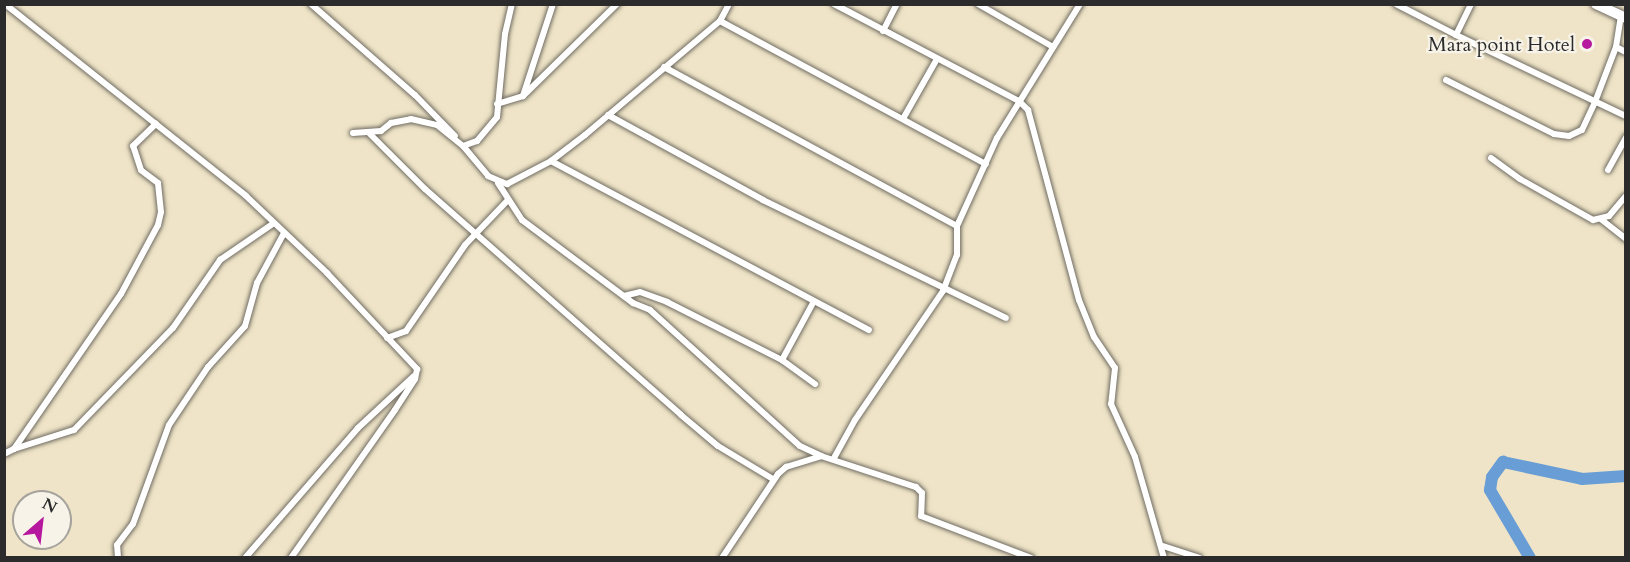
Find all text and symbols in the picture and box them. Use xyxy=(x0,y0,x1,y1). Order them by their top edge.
place label: Mara point Hotel xyxy=(1428,32,1575,56)
marker: Mara point Hotel xyxy=(1580,37,1594,51)
north arrow xyxy=(12,490,72,550)
text: N xyxy=(38,493,61,519)

